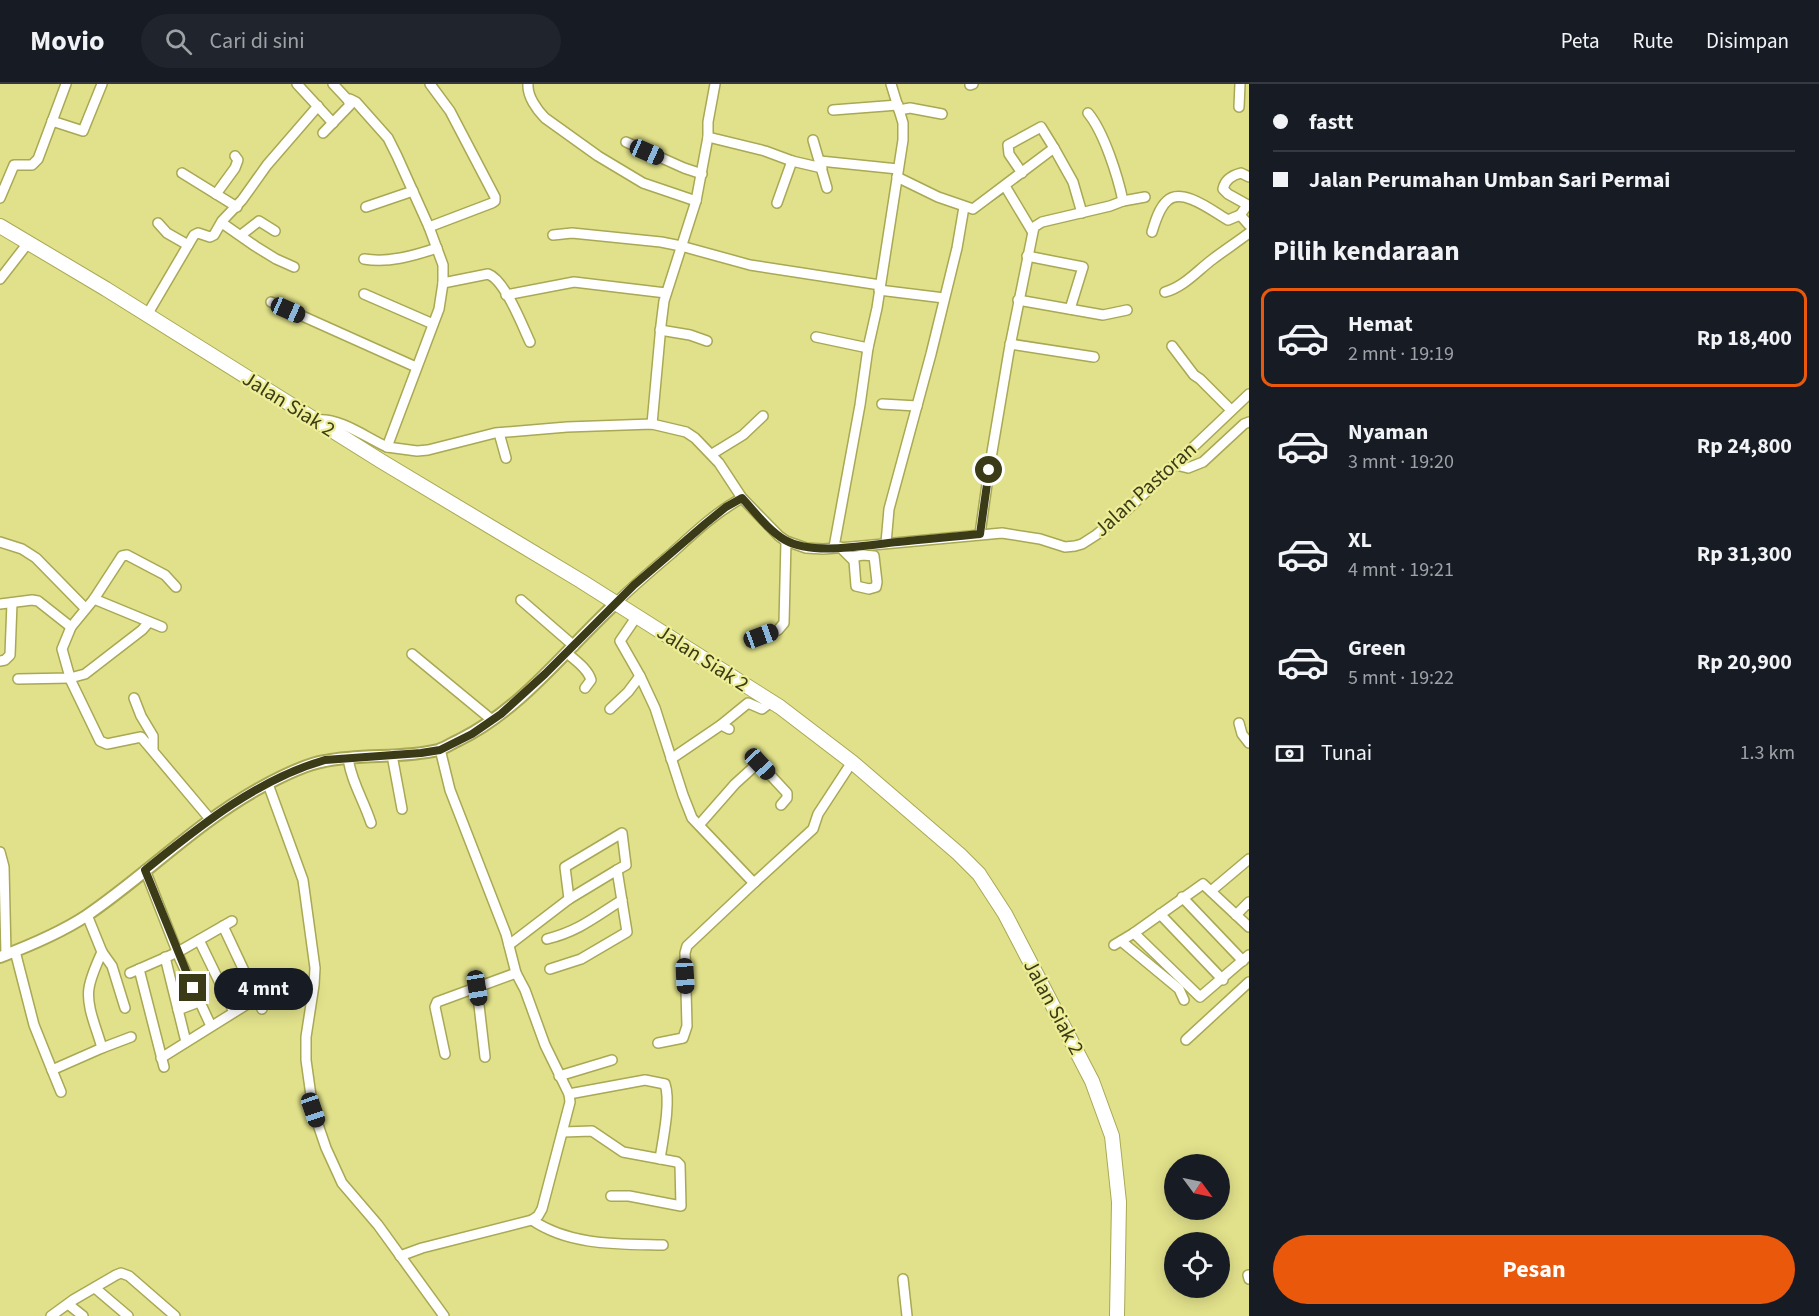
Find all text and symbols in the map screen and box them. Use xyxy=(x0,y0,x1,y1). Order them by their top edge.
search box xyxy=(141,14,561,68)
text: Movio xyxy=(30,21,105,61)
icon: search xyxy=(162,25,195,58)
text: Cari di sini xyxy=(210,25,305,57)
text: Peta xyxy=(1561,26,1599,56)
text: Rute xyxy=(1632,26,1673,56)
text: Disimpan xyxy=(1706,26,1789,56)
text: fastt xyxy=(1309,106,1353,138)
car xyxy=(627,136,667,168)
text: Jalan Perumahan Umban Sari Permai xyxy=(1309,164,1670,196)
text: Pilih kendaraan xyxy=(1273,232,1460,271)
car xyxy=(268,294,308,326)
text: Hemat xyxy=(1348,308,1413,340)
icon: car xyxy=(1276,311,1330,365)
text: Rp 18,400 xyxy=(1697,322,1792,354)
text: 2 mnt · 19:19 xyxy=(1348,340,1454,368)
street label: Jalan Siak 2 xyxy=(237,364,341,444)
text: Nyaman xyxy=(1348,416,1428,448)
icon: car xyxy=(1276,419,1330,473)
text: Rp 24,800 xyxy=(1697,430,1792,462)
street label: Jalan Pastoran xyxy=(1087,435,1203,543)
text: 3 mnt · 19:20 xyxy=(1348,448,1454,476)
route start xyxy=(975,456,1002,483)
text: XL xyxy=(1348,524,1372,556)
icon: car xyxy=(1276,527,1330,581)
text: Rp 31,300 xyxy=(1697,538,1792,570)
text: 4 mnt · 19:21 xyxy=(1348,556,1454,584)
street label: Jalan Siak 2 xyxy=(651,617,755,699)
car xyxy=(741,621,781,651)
text: Green xyxy=(1348,632,1406,664)
icon: car xyxy=(1276,635,1330,689)
text: Rp 20,900 xyxy=(1697,646,1792,678)
text: 5 mnt · 19:22 xyxy=(1348,664,1454,692)
icon: cash xyxy=(1273,737,1306,770)
text: Tunai xyxy=(1321,737,1372,769)
text: 1.3 km xyxy=(1740,739,1795,767)
car xyxy=(741,745,779,783)
street label: Jalan Siak 2 xyxy=(1016,954,1092,1060)
car xyxy=(675,958,695,994)
callout: 4 mnt xyxy=(214,967,313,1009)
car xyxy=(465,969,489,1007)
route end xyxy=(179,974,206,1001)
text: 4 mnt xyxy=(238,975,289,1003)
car xyxy=(299,1090,327,1130)
north arrow xyxy=(1164,1154,1230,1220)
map controls xyxy=(1164,1154,1230,1298)
button: locate xyxy=(1164,1232,1230,1298)
button: Pesan xyxy=(1273,1235,1795,1304)

